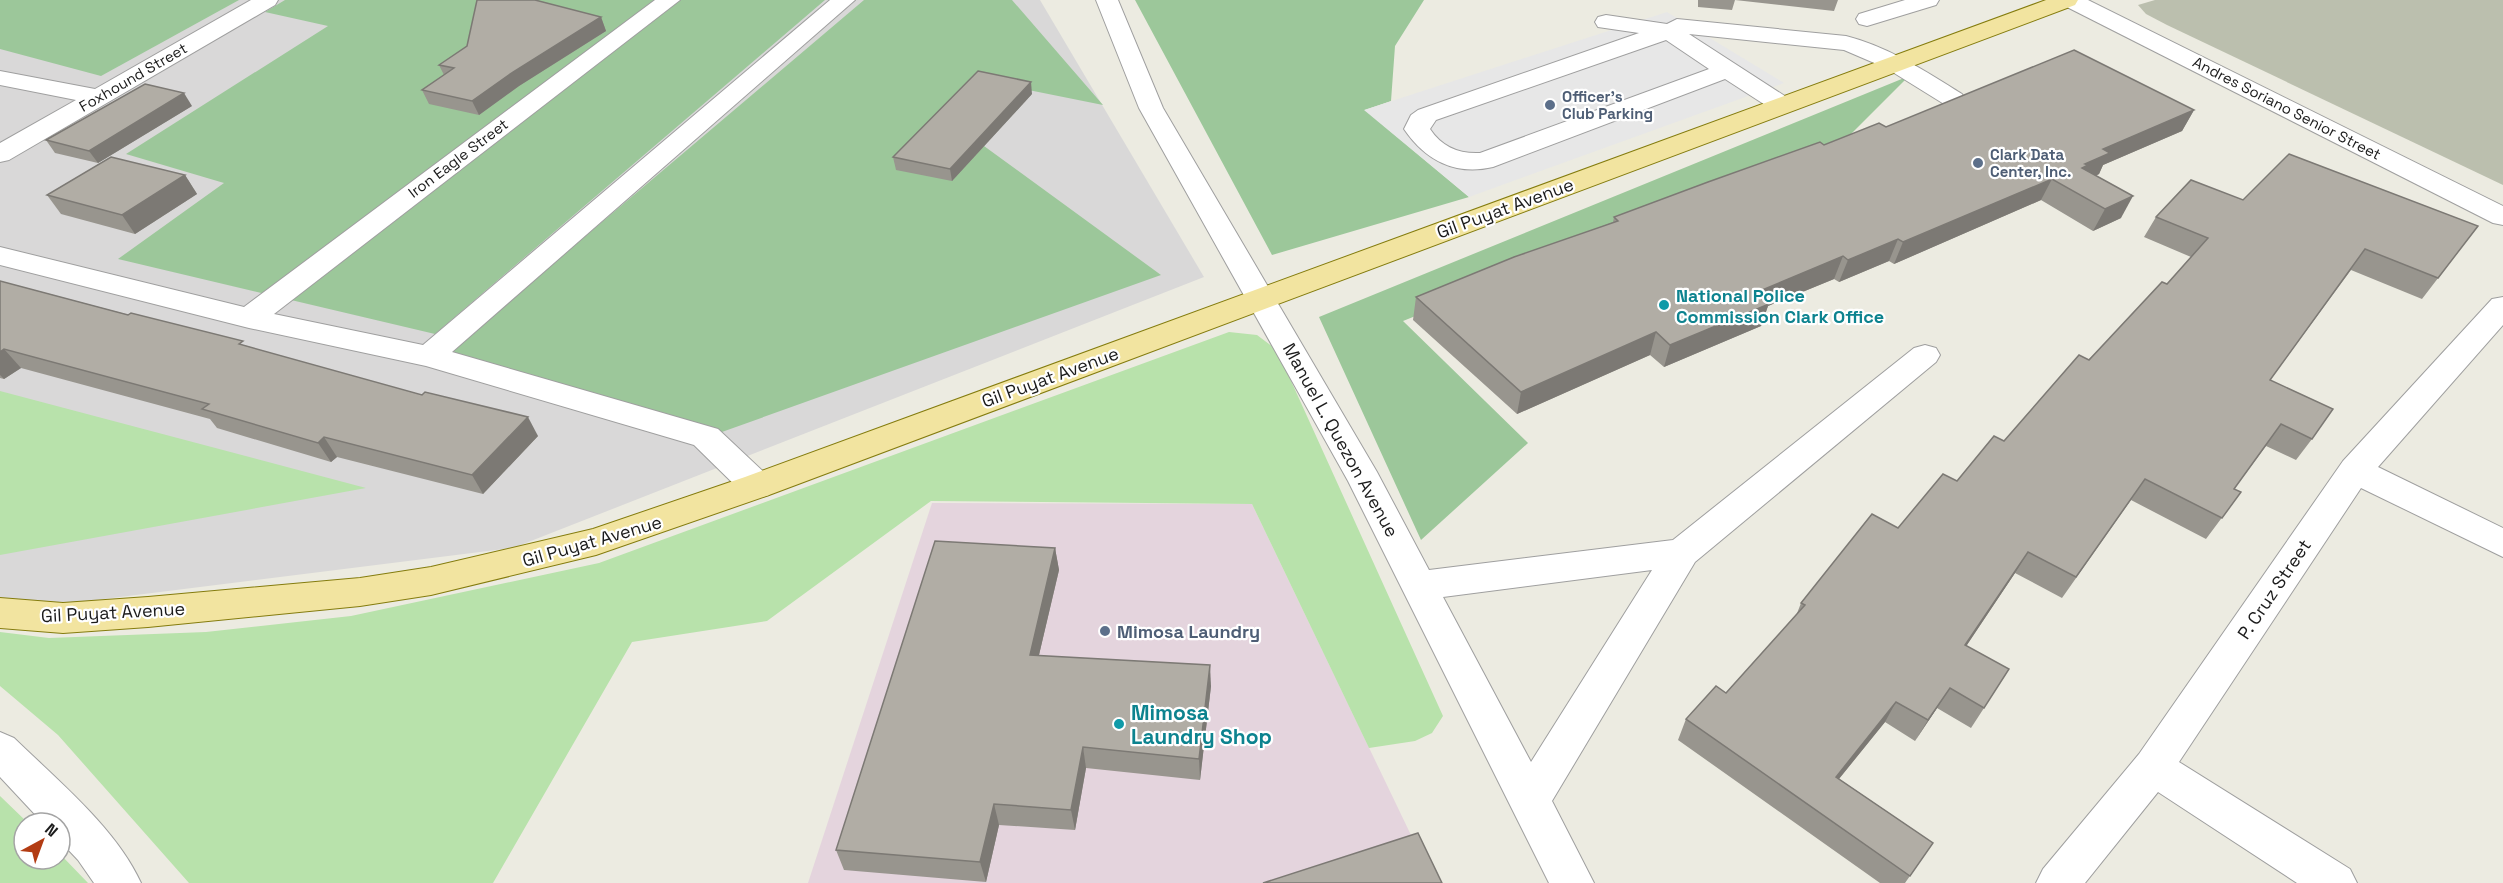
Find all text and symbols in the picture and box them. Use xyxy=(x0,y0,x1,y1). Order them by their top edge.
street label: Foxhound Street xyxy=(75,38,191,116)
street label: Andres Soriano Senior Street xyxy=(2190,52,2384,164)
place label: Officer's Club Parking xyxy=(1562,87,1653,123)
marker: Officer's Club Parking xyxy=(1543,98,1557,112)
street label: Iron Eagle Street xyxy=(404,114,512,202)
place label: Clark Data Center, Inc. xyxy=(1990,145,2071,181)
marker: Clark Data Center, Inc. xyxy=(1971,156,1985,170)
street label: Gil Puyat Avenue xyxy=(1433,173,1577,243)
place label: National Police Commission Clark Office xyxy=(1676,284,1884,328)
marker: National Police Commission Clark Office xyxy=(1657,298,1671,312)
street label: Manuel L. Quezon Avenue xyxy=(1278,339,1404,541)
street label: Gil Puyat Avenue xyxy=(978,342,1122,412)
street label: Gil Puyat Avenue xyxy=(520,510,664,572)
street label: P. Cruz Street xyxy=(2232,535,2316,643)
street label: Gil Puyat Avenue xyxy=(40,597,186,627)
place label: Mimosa Laundry xyxy=(1117,620,1260,643)
marker: Mimosa Laundry xyxy=(1098,624,1112,638)
place label: Mimosa Laundry Shop xyxy=(1131,699,1272,750)
marker: Mimosa Laundry Shop xyxy=(1112,717,1126,731)
north arrow xyxy=(12,811,72,871)
text: N xyxy=(41,819,62,842)

